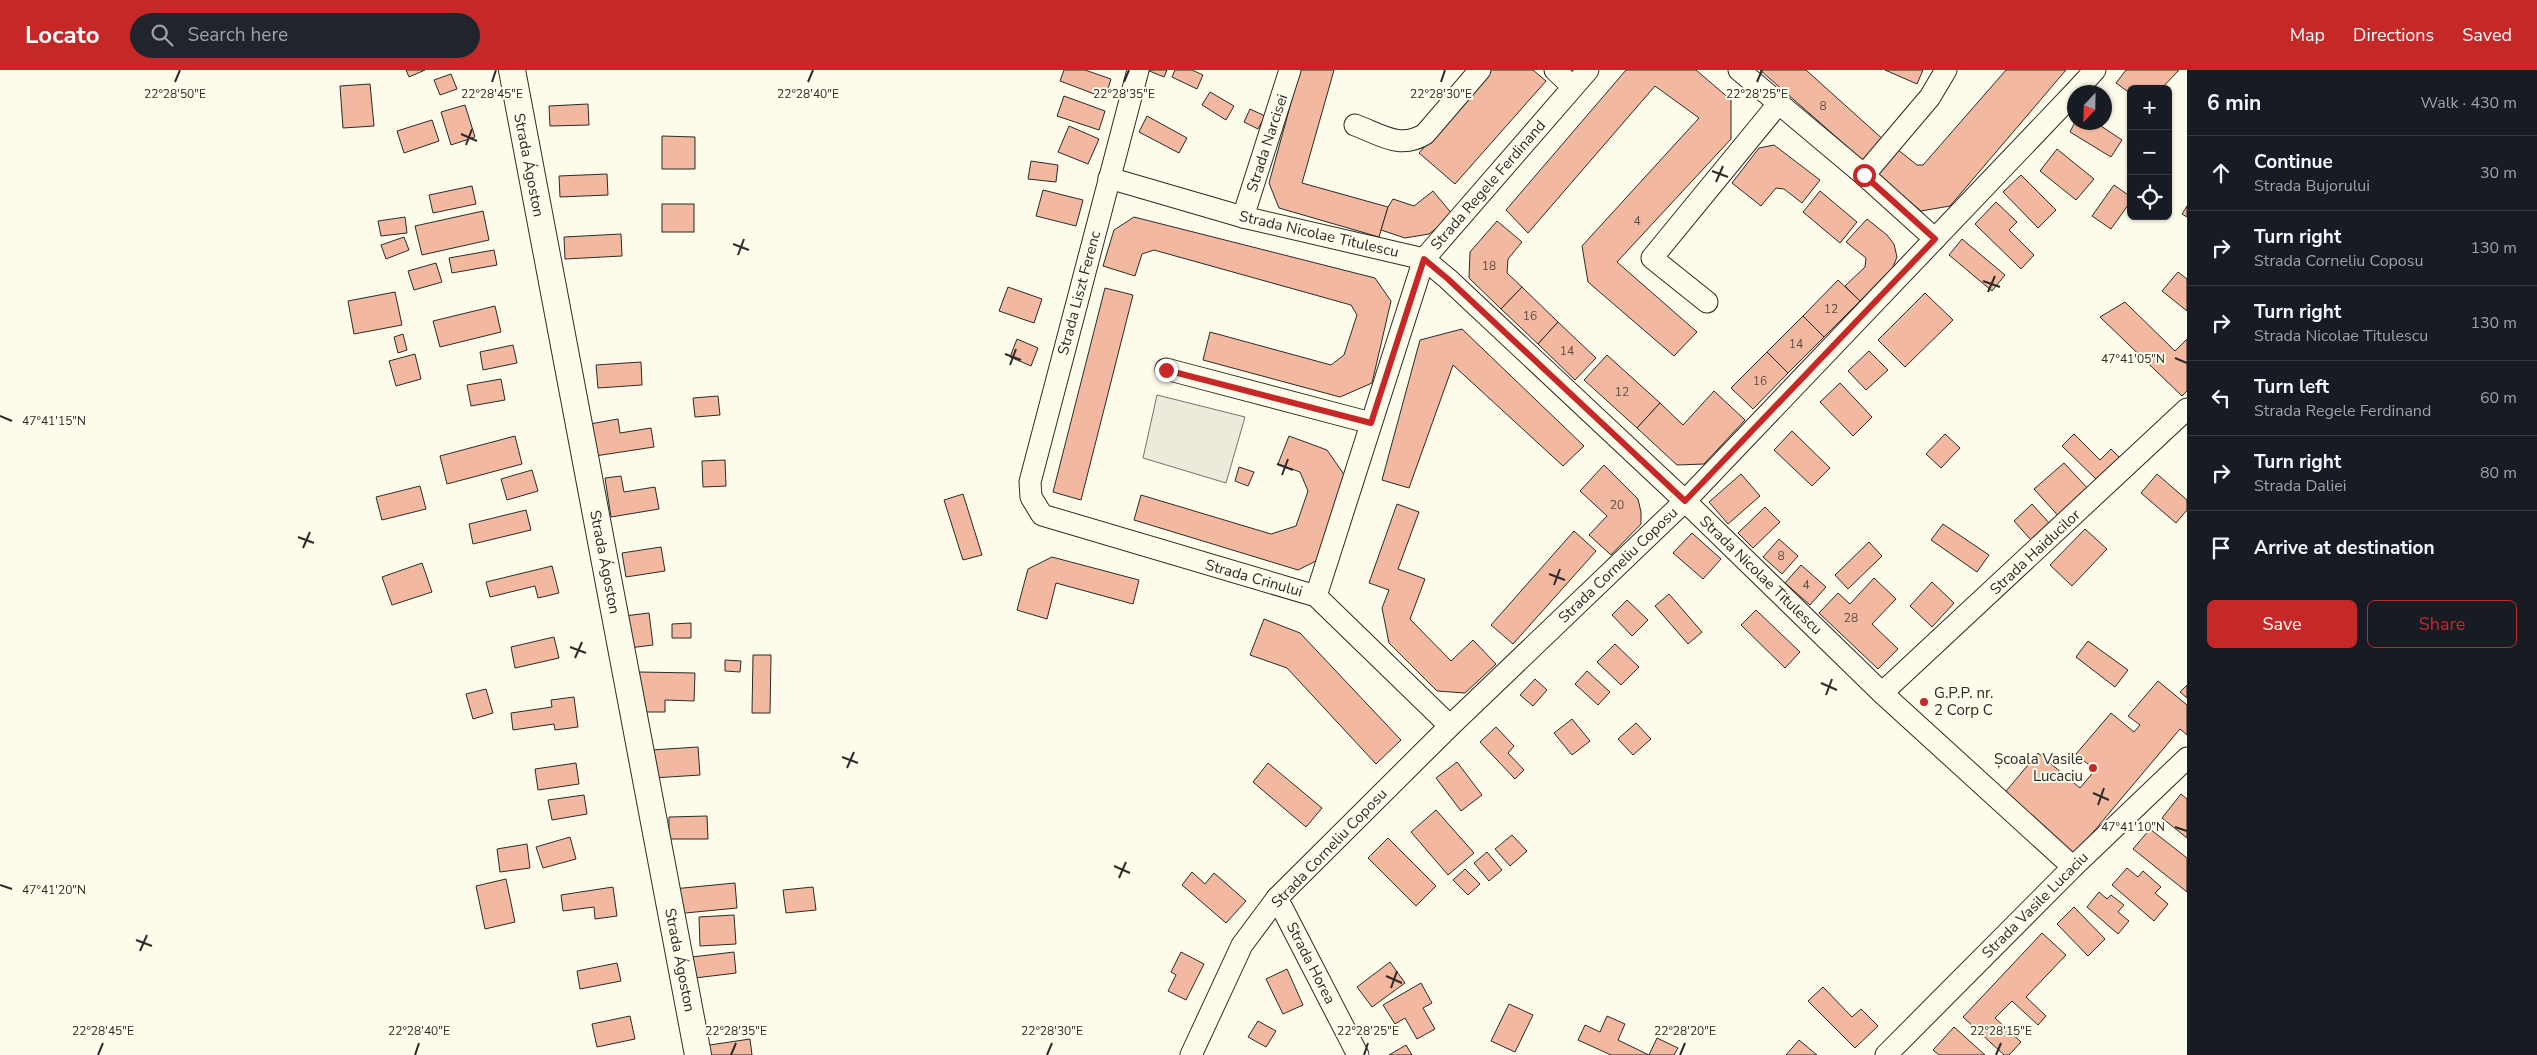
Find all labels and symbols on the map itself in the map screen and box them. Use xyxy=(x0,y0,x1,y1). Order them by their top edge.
north arrow xyxy=(2067,85,2112,130)
text: 22°28'50"E xyxy=(144,86,206,102)
text: 22°28'45"E xyxy=(461,86,523,102)
text: 22°28'40"E xyxy=(777,86,839,102)
text: 22°28'35"E xyxy=(1093,86,1155,102)
text: 22°28'30"E xyxy=(1410,86,1472,102)
text: 22°28'25"E xyxy=(1726,86,1788,102)
street label: Strada Narcisei xyxy=(1242,92,1292,194)
house number: 8 xyxy=(1819,98,1827,114)
street label: Strada Ágoston xyxy=(509,111,549,219)
street label: Strada Regele Ferdinand xyxy=(1426,116,1550,254)
route start xyxy=(1853,164,1876,187)
street label: Strada Nicolae Titulescu xyxy=(1237,206,1401,262)
house number: 4 xyxy=(1633,213,1641,229)
street label: Strada Liszt Ferenc xyxy=(1053,229,1105,357)
house number: 18 xyxy=(1482,258,1496,274)
house number: 12 xyxy=(1824,301,1838,317)
house number: 16 xyxy=(1523,308,1537,324)
house number: 14 xyxy=(1789,336,1803,352)
house number: 14 xyxy=(1560,343,1574,359)
text: 47°41'05"N xyxy=(2101,351,2165,367)
route end xyxy=(1155,359,1178,382)
house number: 16 xyxy=(1753,373,1767,389)
house number: 12 xyxy=(1615,384,1629,400)
text: 47°41'15"N xyxy=(22,413,86,429)
house number: 20 xyxy=(1610,497,1624,513)
street label: Strada Corneliu Coposu xyxy=(1554,503,1682,627)
street label: Strada Haiducilor xyxy=(1985,504,2085,599)
street label: Strada Ágoston xyxy=(585,508,625,616)
street label: Strada Nicolae Titulescu xyxy=(1695,511,1827,639)
house number: 8 xyxy=(1777,548,1785,564)
street label: Strada Crinului xyxy=(1203,555,1305,601)
house number: 4 xyxy=(1802,577,1810,593)
house number: 28 xyxy=(1844,610,1858,626)
place label: G.P.P. nr. 2 Corp C xyxy=(1934,683,1993,720)
marker: G.P.P. nr. 2 Corp C xyxy=(1918,696,1930,708)
place label: Școala Vasile Lucaciu xyxy=(1994,749,2083,786)
marker: Școala Vasile Lucaciu xyxy=(2087,762,2099,774)
street label: Strada Corneliu Coposu xyxy=(1267,784,1391,912)
text: 47°41'10"N xyxy=(2101,819,2165,835)
street label: Strada Vasile Lucaciu xyxy=(1977,847,2093,963)
text: 47°41'20"N xyxy=(22,882,86,898)
street label: Strada Ágoston xyxy=(660,906,700,1014)
street label: Strada Horea xyxy=(1282,919,1340,1007)
text: 22°28'45"E xyxy=(72,1023,134,1039)
text: 22°28'40"E xyxy=(388,1023,450,1039)
text: 22°28'35"E xyxy=(705,1023,767,1039)
text: 22°28'30"E xyxy=(1021,1023,1083,1039)
text: 22°28'25"E xyxy=(1337,1023,1399,1039)
text: 22°28'20"E xyxy=(1654,1023,1716,1039)
text: 22°28'15"E xyxy=(1970,1023,2032,1039)

